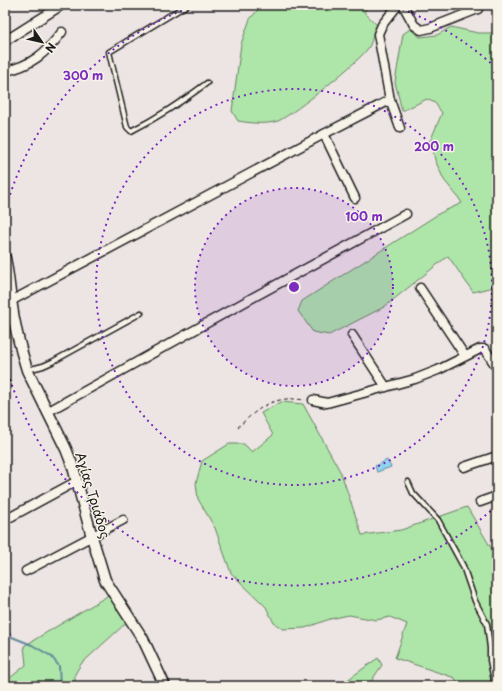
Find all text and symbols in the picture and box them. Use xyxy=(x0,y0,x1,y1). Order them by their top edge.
north arrow xyxy=(22,22,62,62)
text: N xyxy=(41,40,60,56)
text: 300 m xyxy=(63,66,103,84)
text: 200 m xyxy=(414,137,454,155)
text: 100 m xyxy=(345,207,383,225)
centre of rings xyxy=(287,280,301,294)
street label: Αγίας Τριάδος xyxy=(71,449,116,541)

